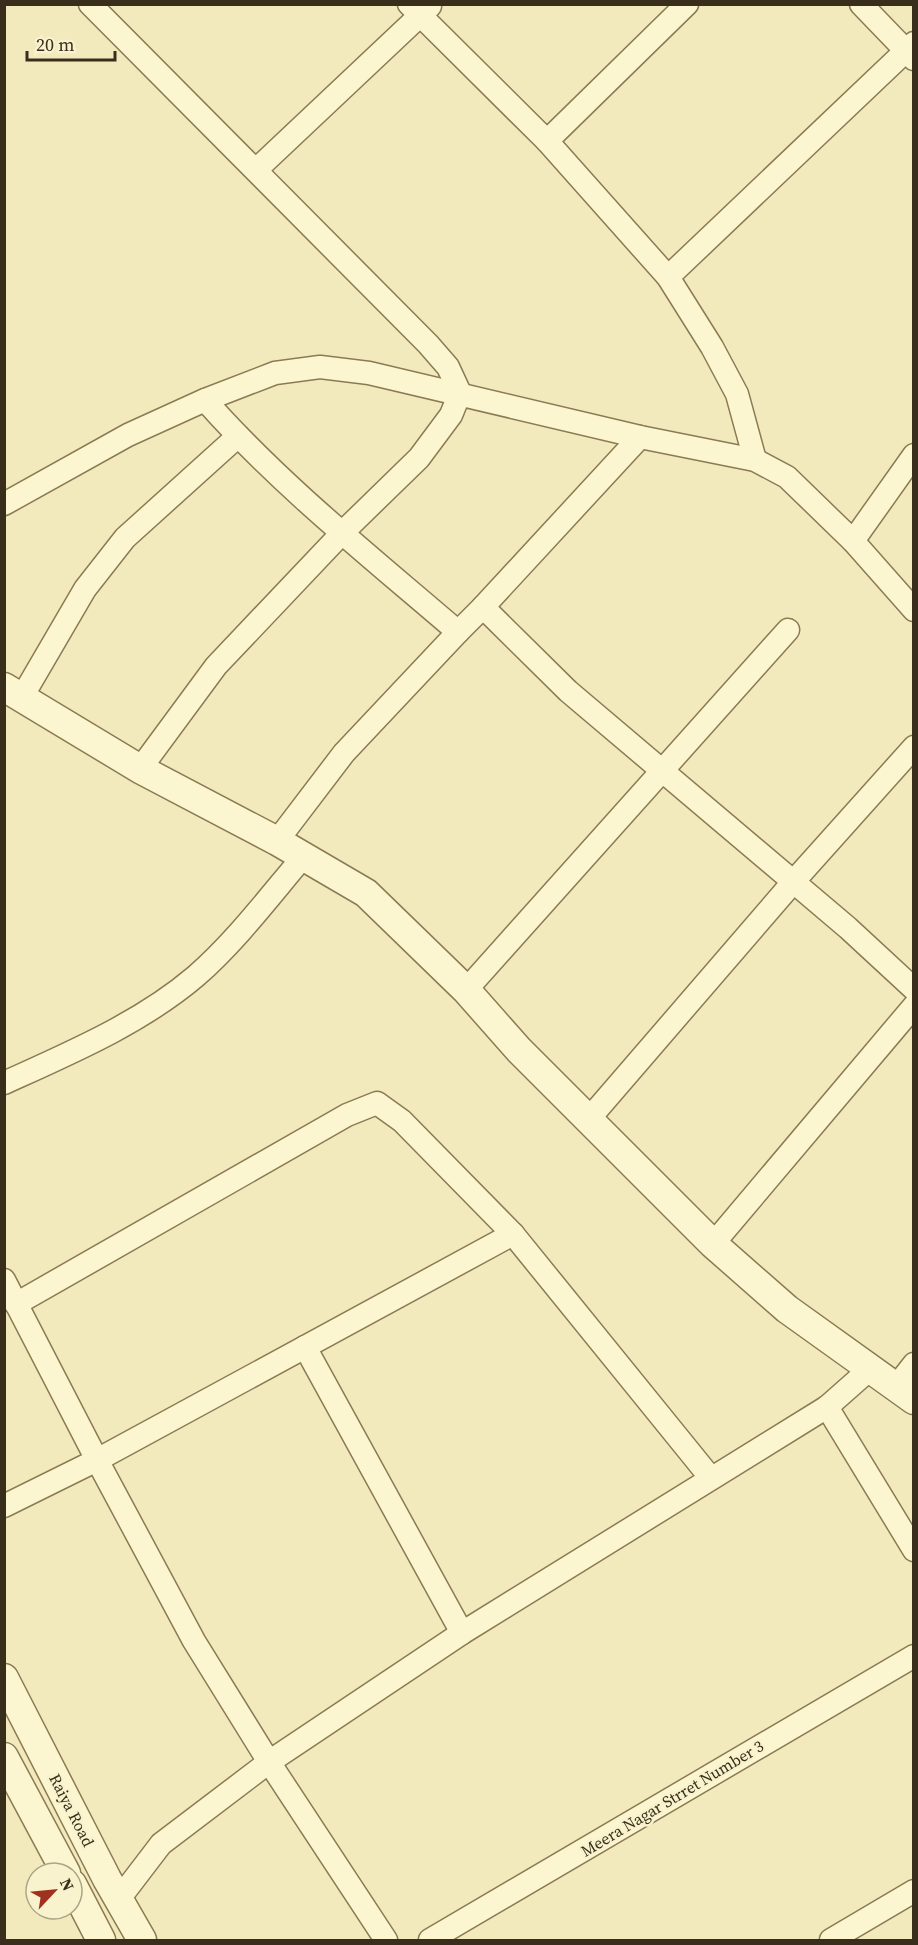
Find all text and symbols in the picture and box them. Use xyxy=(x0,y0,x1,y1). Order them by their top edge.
scale bar xyxy=(27,24,116,62)
text: 20 m xyxy=(36,32,74,57)
street label: Meera Nagar Strret Number 3 xyxy=(576,1735,768,1861)
street label: Raiya Road xyxy=(44,1770,100,1850)
north arrow xyxy=(24,1861,84,1921)
text: N xyxy=(55,1874,80,1895)

